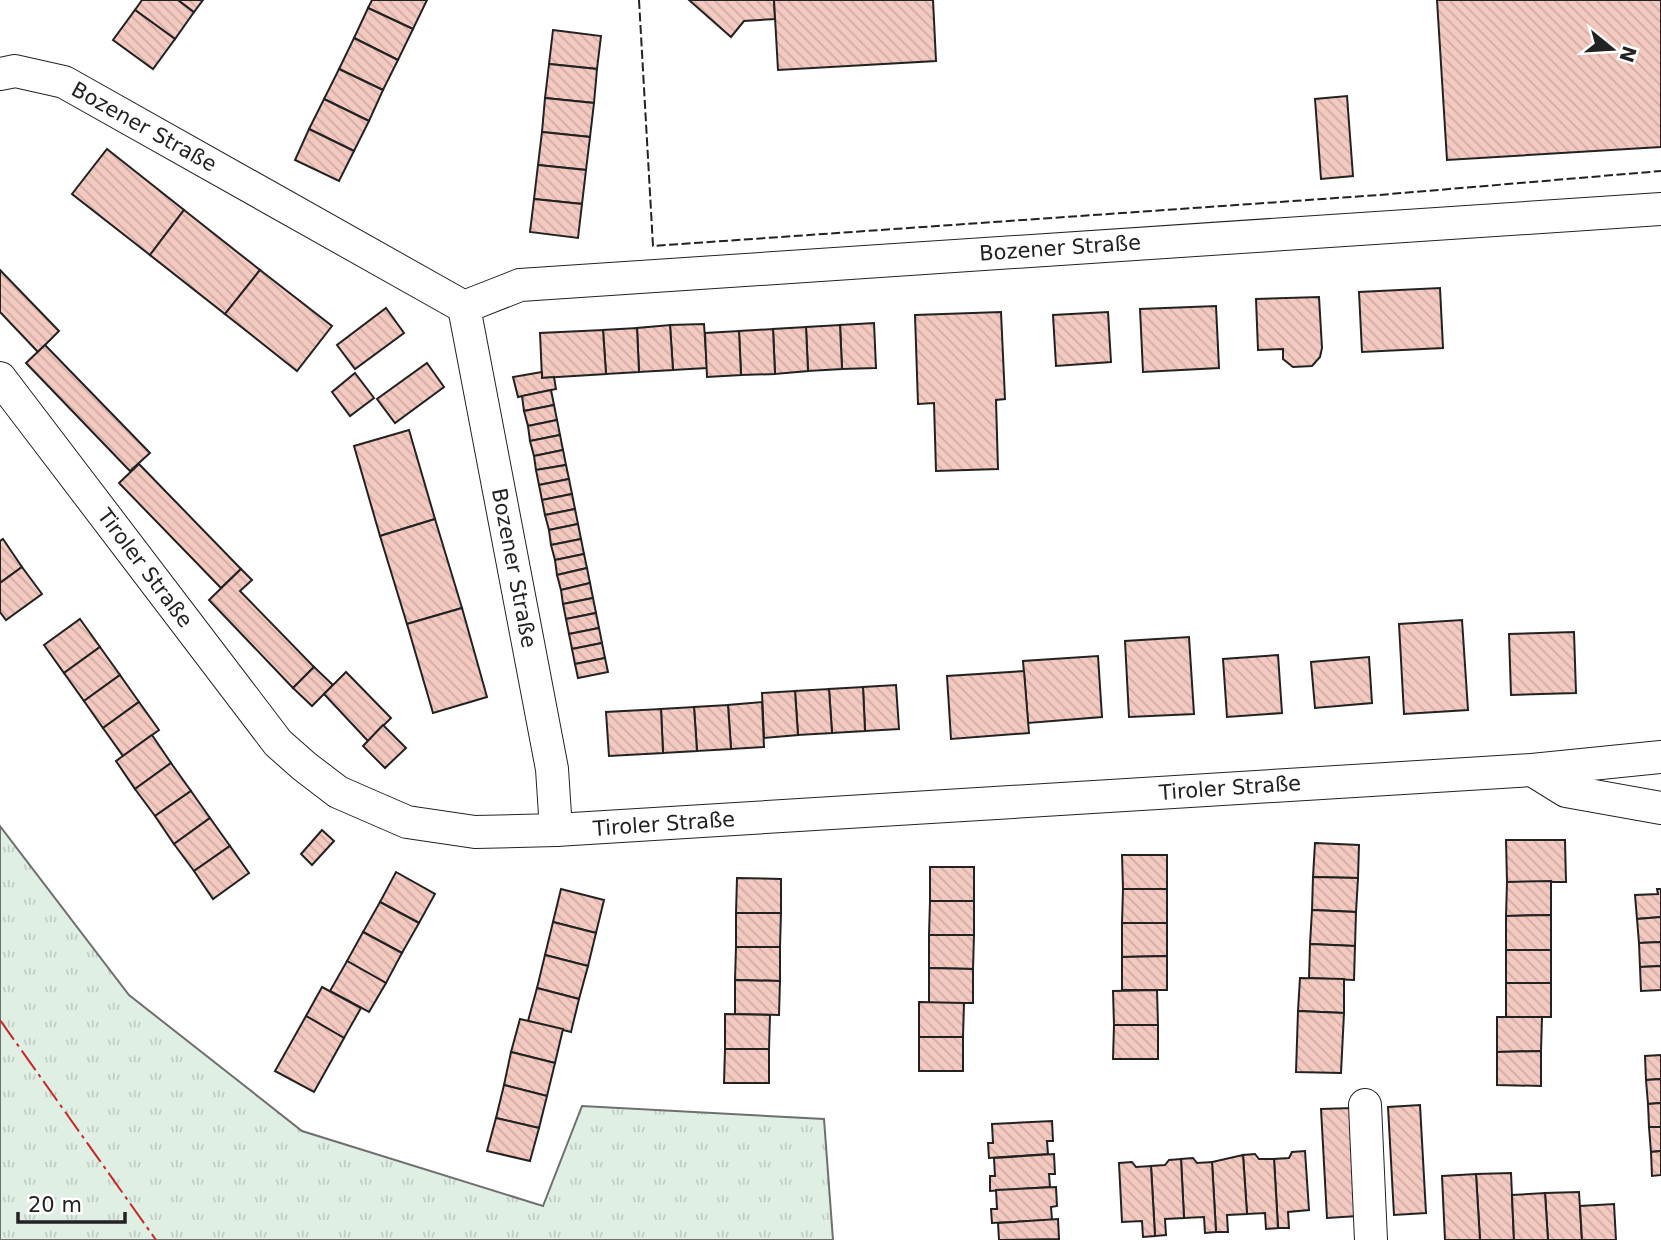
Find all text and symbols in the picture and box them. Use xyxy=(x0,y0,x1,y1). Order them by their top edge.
north arrow xyxy=(1577,14,1647,84)
text: N xyxy=(1615,43,1641,65)
street label: Bozener Straße xyxy=(67,77,221,177)
street label: Bozener Straße xyxy=(978,230,1142,266)
street label: Bozener Straße xyxy=(487,486,541,650)
street label: Tiroler Straße xyxy=(92,503,197,632)
street label: Tiroler Straße xyxy=(1157,771,1302,805)
street label: Tiroler Straße xyxy=(591,807,736,841)
scale bar xyxy=(18,1180,124,1224)
text: 20 m xyxy=(28,1193,82,1217)

